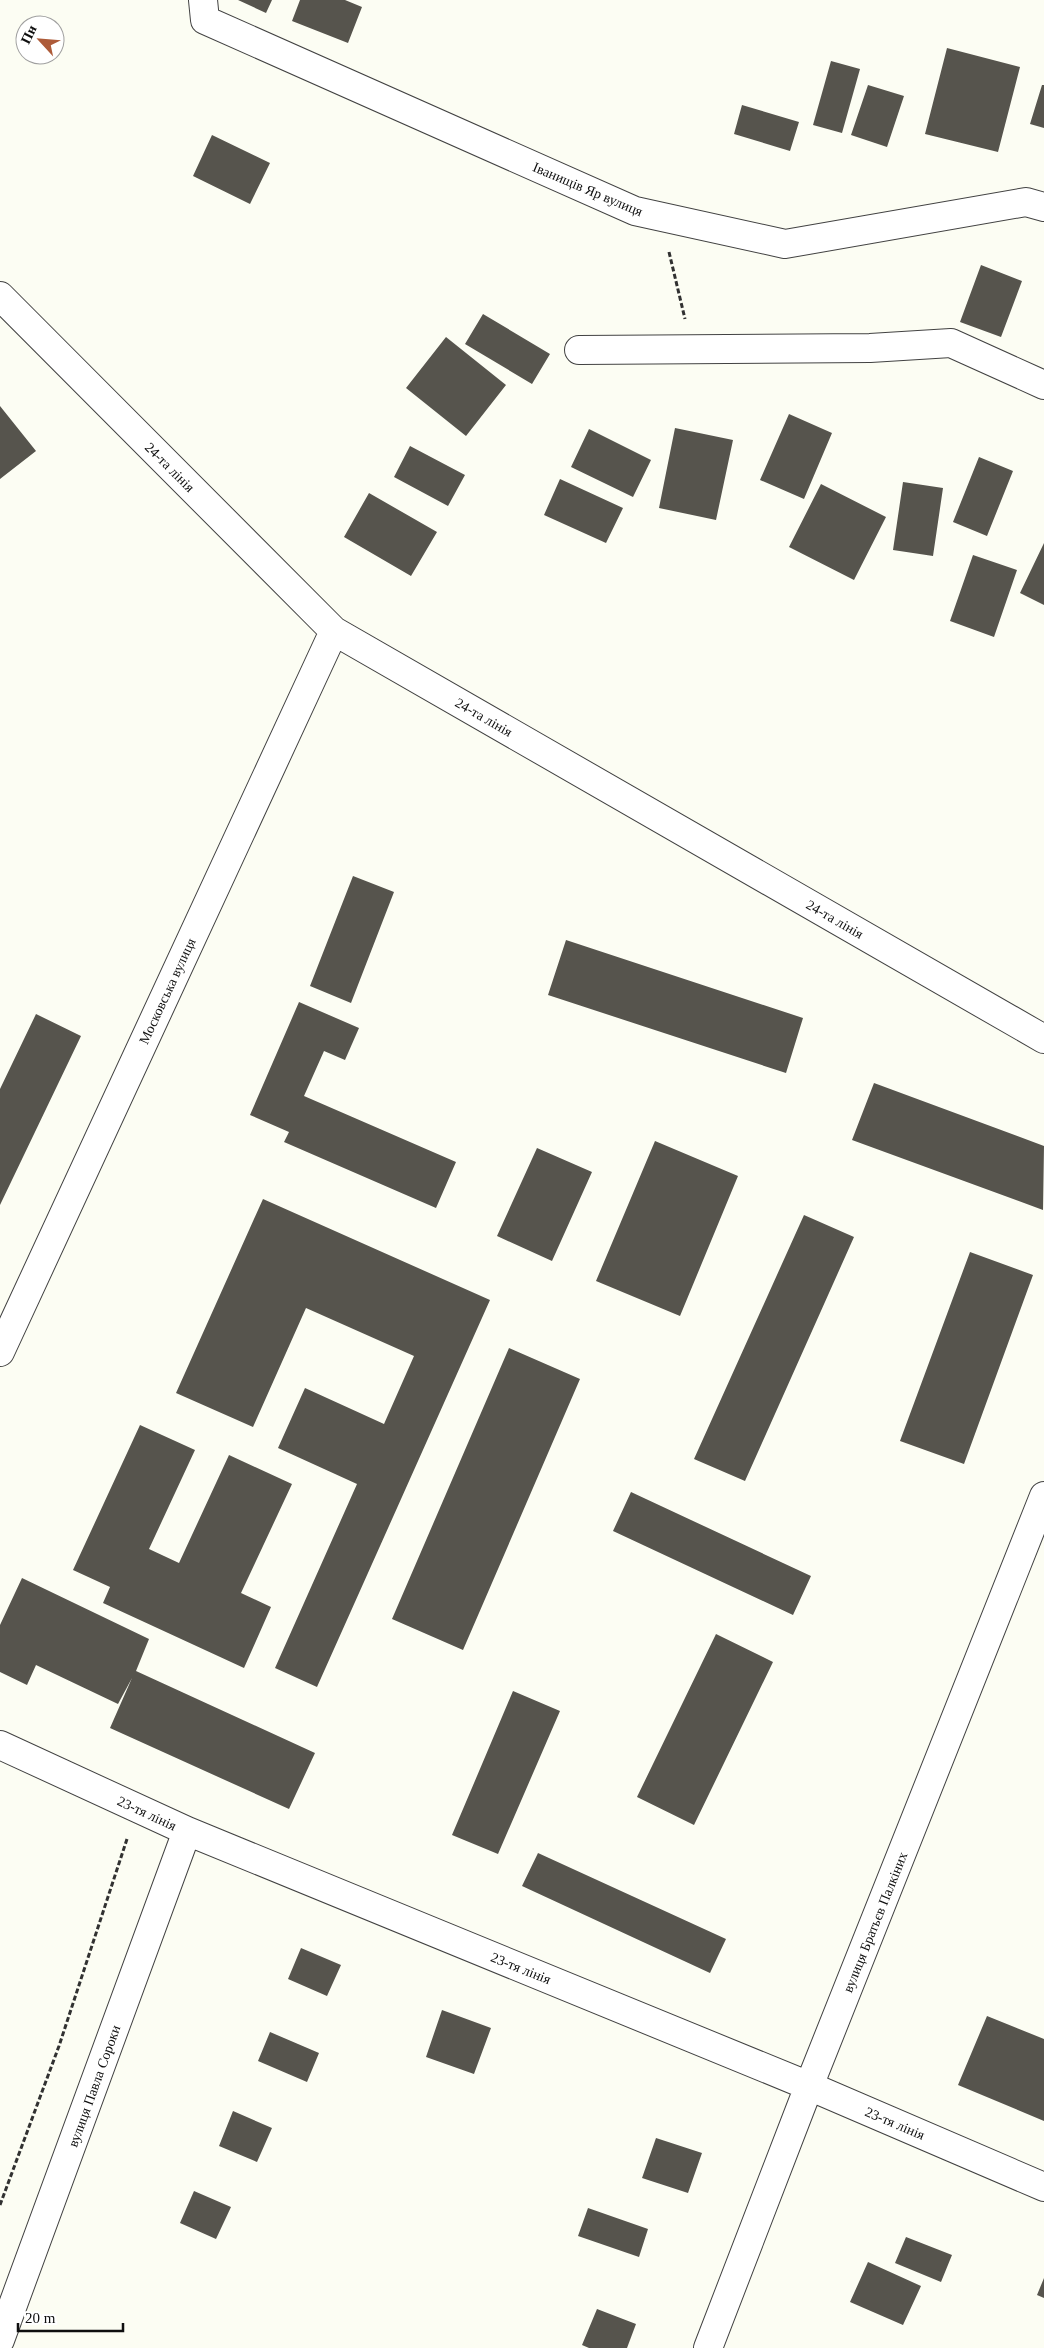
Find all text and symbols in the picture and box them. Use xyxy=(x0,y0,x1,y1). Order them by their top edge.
north arrow xyxy=(15,15,65,65)
text: Пн xyxy=(18,23,40,46)
street label: Іванищів Яр вулиця xyxy=(531,160,645,220)
street label: 24-та лінія xyxy=(142,440,198,495)
street label: 24-та лінія xyxy=(453,695,515,740)
street label: 24-та лінія xyxy=(804,897,866,942)
street label: Московська вулиця xyxy=(136,935,199,1047)
street label: 23-тя лінія xyxy=(115,1793,179,1834)
street label: вулиця Братьєв Палкіних xyxy=(840,1850,911,1995)
street label: 23-тя лінія xyxy=(489,1950,553,1987)
street label: вулиця Павла Сороки xyxy=(65,2023,124,2149)
street label: 23-тя лінія xyxy=(863,2104,927,2143)
scale bar xyxy=(18,2300,122,2332)
text: 20 m xyxy=(25,2310,56,2326)

